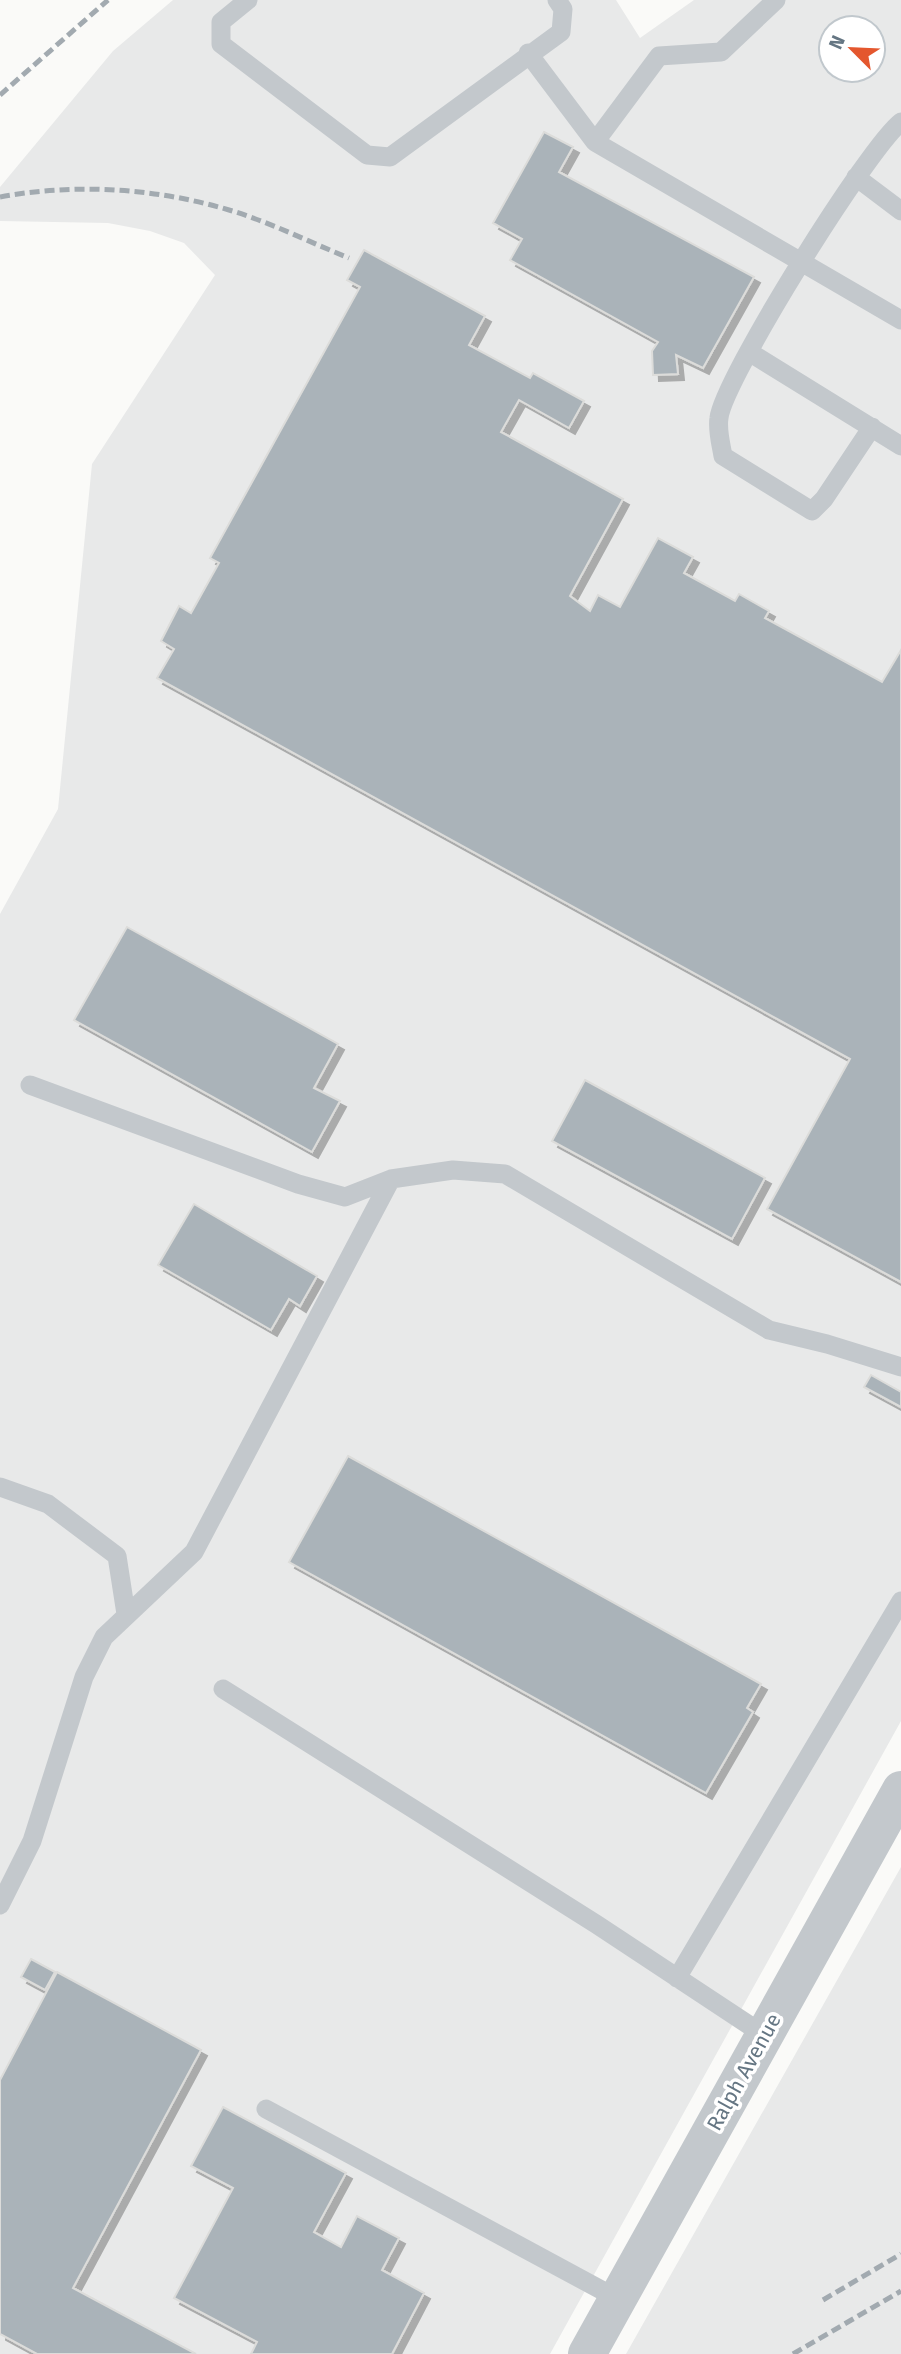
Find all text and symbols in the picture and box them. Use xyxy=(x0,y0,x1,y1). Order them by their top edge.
north arrow xyxy=(817,14,887,84)
text: N xyxy=(824,32,850,53)
street label: Ralph Avenue xyxy=(701,2009,787,2135)

